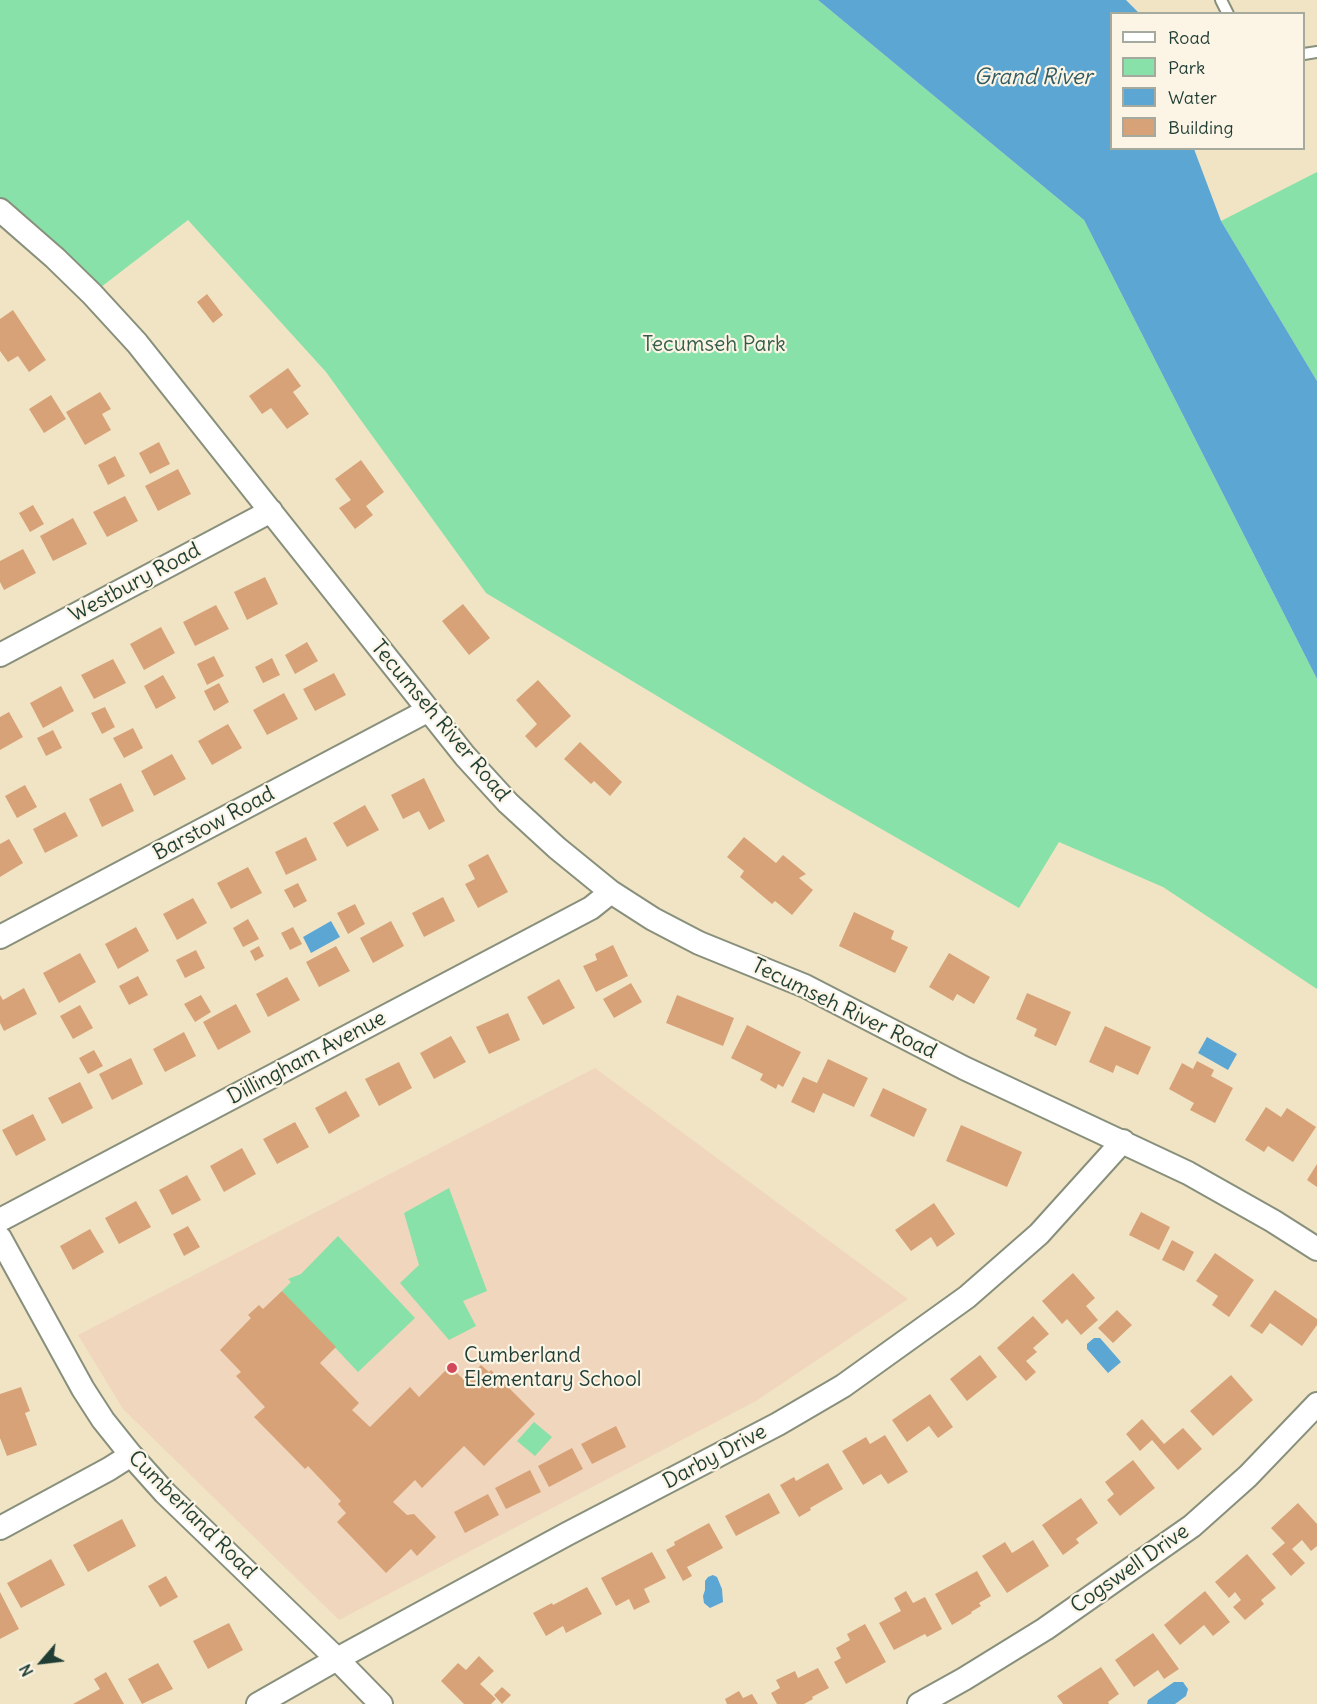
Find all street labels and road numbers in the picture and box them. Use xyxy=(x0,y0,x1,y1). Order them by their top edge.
street label: Westbury Road xyxy=(65,538,205,628)
street label: Tecumseh River Road xyxy=(365,635,515,807)
street label: Barstow Road xyxy=(149,782,279,866)
street label: Tecumseh River Road xyxy=(747,953,941,1065)
street label: Dillingham Avenue xyxy=(224,1006,390,1110)
street label: Darby Drive xyxy=(659,1419,771,1495)
street label: Cumberland Road xyxy=(123,1446,261,1584)
street label: Cogswell Drive xyxy=(1066,1519,1194,1619)

